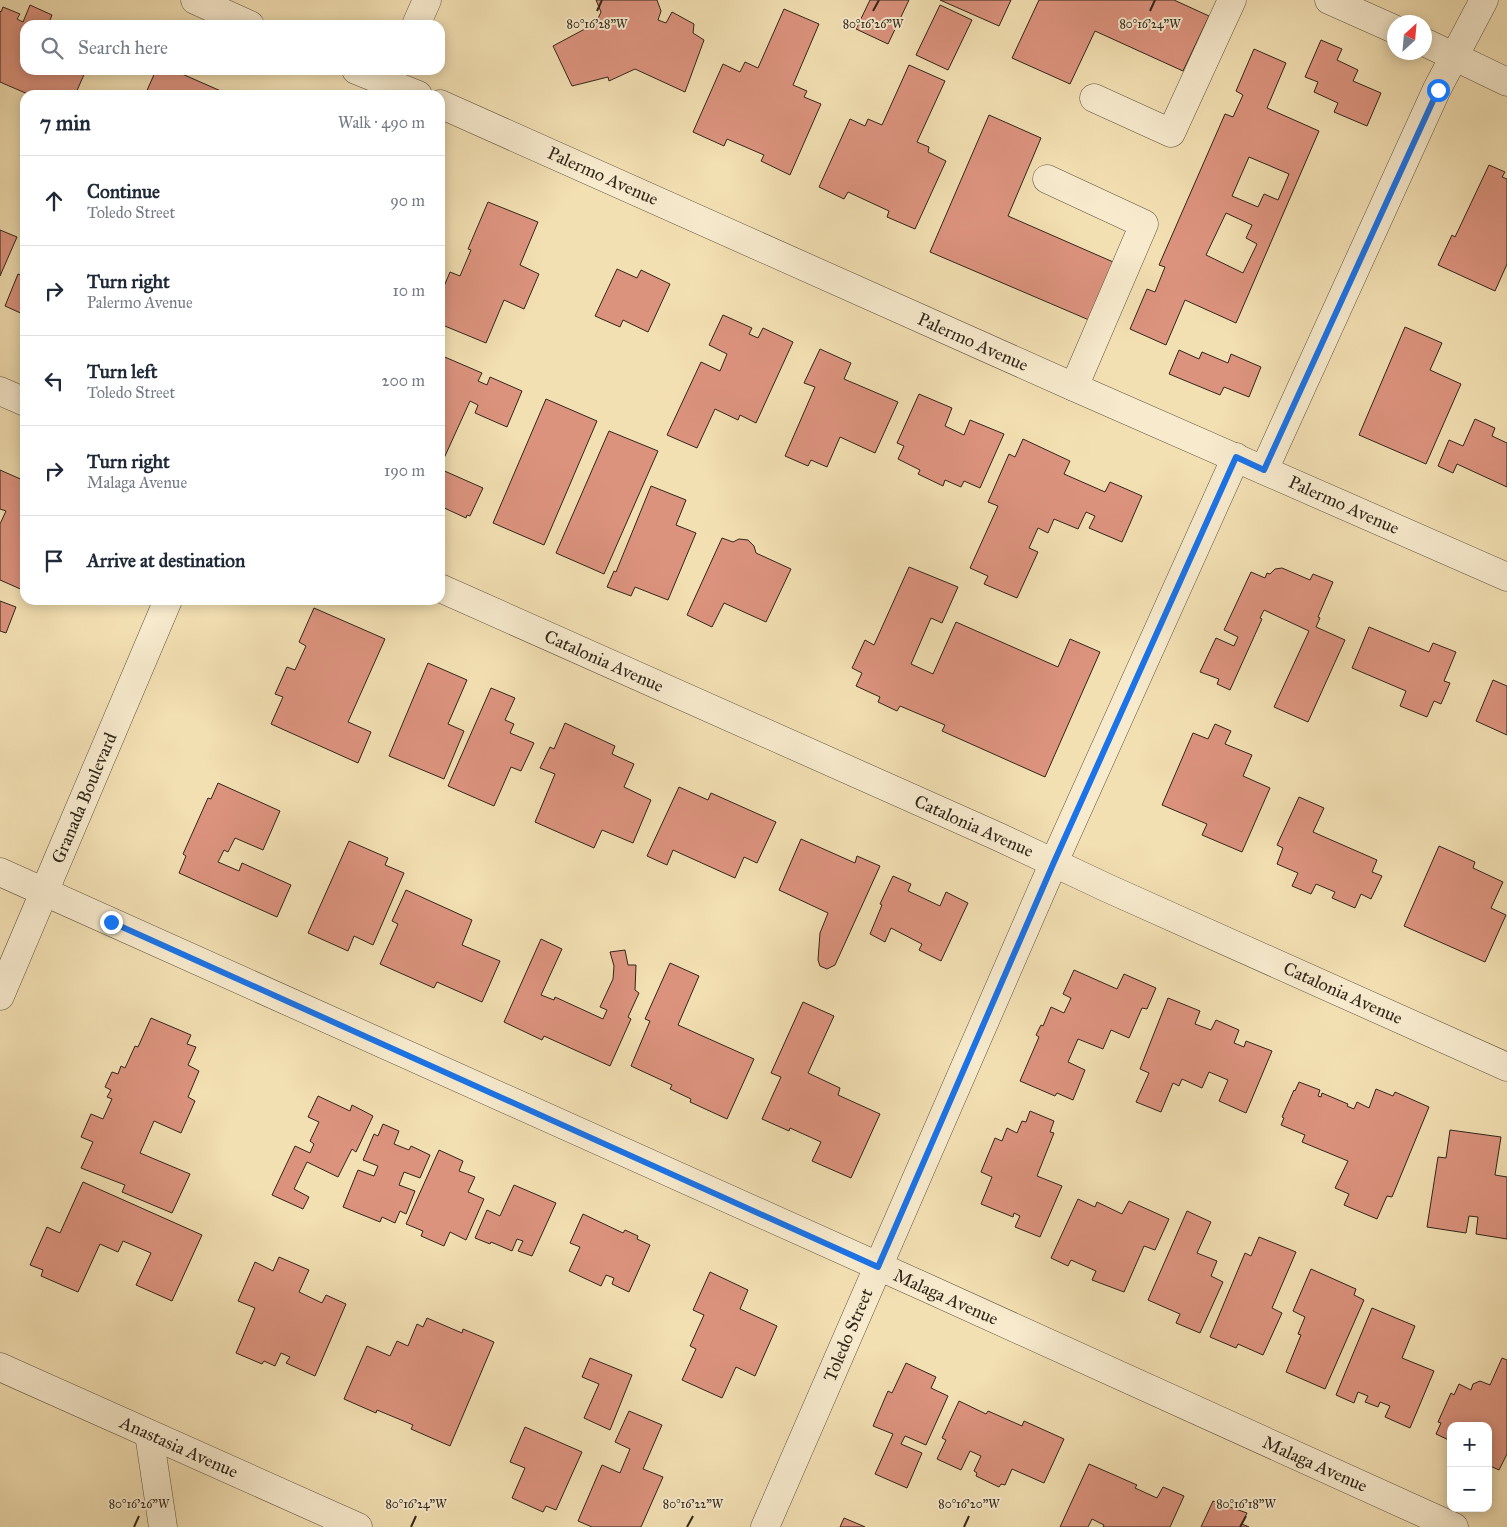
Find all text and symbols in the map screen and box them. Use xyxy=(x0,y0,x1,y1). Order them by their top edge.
north arrow xyxy=(1387,15,1432,60)
text: 80°16'28"W xyxy=(567,17,628,31)
text: 80°16'26"W xyxy=(843,17,904,31)
text: 80°16'24"W xyxy=(1119,17,1181,31)
search box xyxy=(20,20,445,75)
icon: search xyxy=(38,34,66,62)
text: Search here xyxy=(78,36,168,59)
route start xyxy=(1427,79,1450,102)
text: 7 min xyxy=(40,110,91,136)
text: Walk · 490 m xyxy=(338,113,425,132)
street label: Palermo Avenue xyxy=(544,142,662,210)
text: Continue xyxy=(87,180,160,203)
icon: ahead xyxy=(40,187,68,215)
text: 90 m xyxy=(390,191,425,210)
text: Toledo Street xyxy=(87,203,175,222)
text: Turn right xyxy=(87,270,170,293)
icon: right xyxy=(40,277,68,305)
text: 10 m xyxy=(393,281,425,300)
text: Palermo Avenue xyxy=(87,293,193,312)
street label: Palermo Avenue xyxy=(914,308,1032,376)
text: Turn left xyxy=(87,360,157,383)
icon: left xyxy=(40,367,68,395)
text: 200 m xyxy=(382,371,425,390)
text: Toledo Street xyxy=(87,383,175,402)
text: Turn right xyxy=(87,450,170,473)
icon: right xyxy=(40,457,68,485)
text: 190 m xyxy=(384,461,425,480)
street label: Palermo Avenue xyxy=(1285,471,1403,539)
text: Malaga Avenue xyxy=(87,473,187,492)
icon: arrive xyxy=(40,547,68,575)
text: Arrive at destination xyxy=(87,549,245,572)
street label: Catalonia Avenue xyxy=(541,625,667,697)
street label: Granada Boulevard xyxy=(46,729,122,867)
street label: Catalonia Avenue xyxy=(911,790,1037,862)
route end xyxy=(100,911,123,934)
street label: Catalonia Avenue xyxy=(1280,957,1406,1029)
street label: Malaga Avenue xyxy=(890,1264,1002,1331)
street label: Toledo Street xyxy=(819,1285,878,1385)
street label: Anastasia Avenue xyxy=(116,1411,242,1483)
map controls xyxy=(1447,1422,1492,1512)
button: + xyxy=(1447,1422,1492,1467)
street label: Malaga Avenue xyxy=(1259,1431,1371,1498)
button: − xyxy=(1447,1467,1492,1512)
text: 80°16'26"W xyxy=(109,1497,170,1511)
text: 80°16'24"W xyxy=(385,1497,447,1511)
text: 80°16'22"W xyxy=(663,1497,724,1511)
text: 80°16'20"W xyxy=(938,1497,1000,1511)
text: 80°16'18"W xyxy=(1216,1497,1276,1511)

